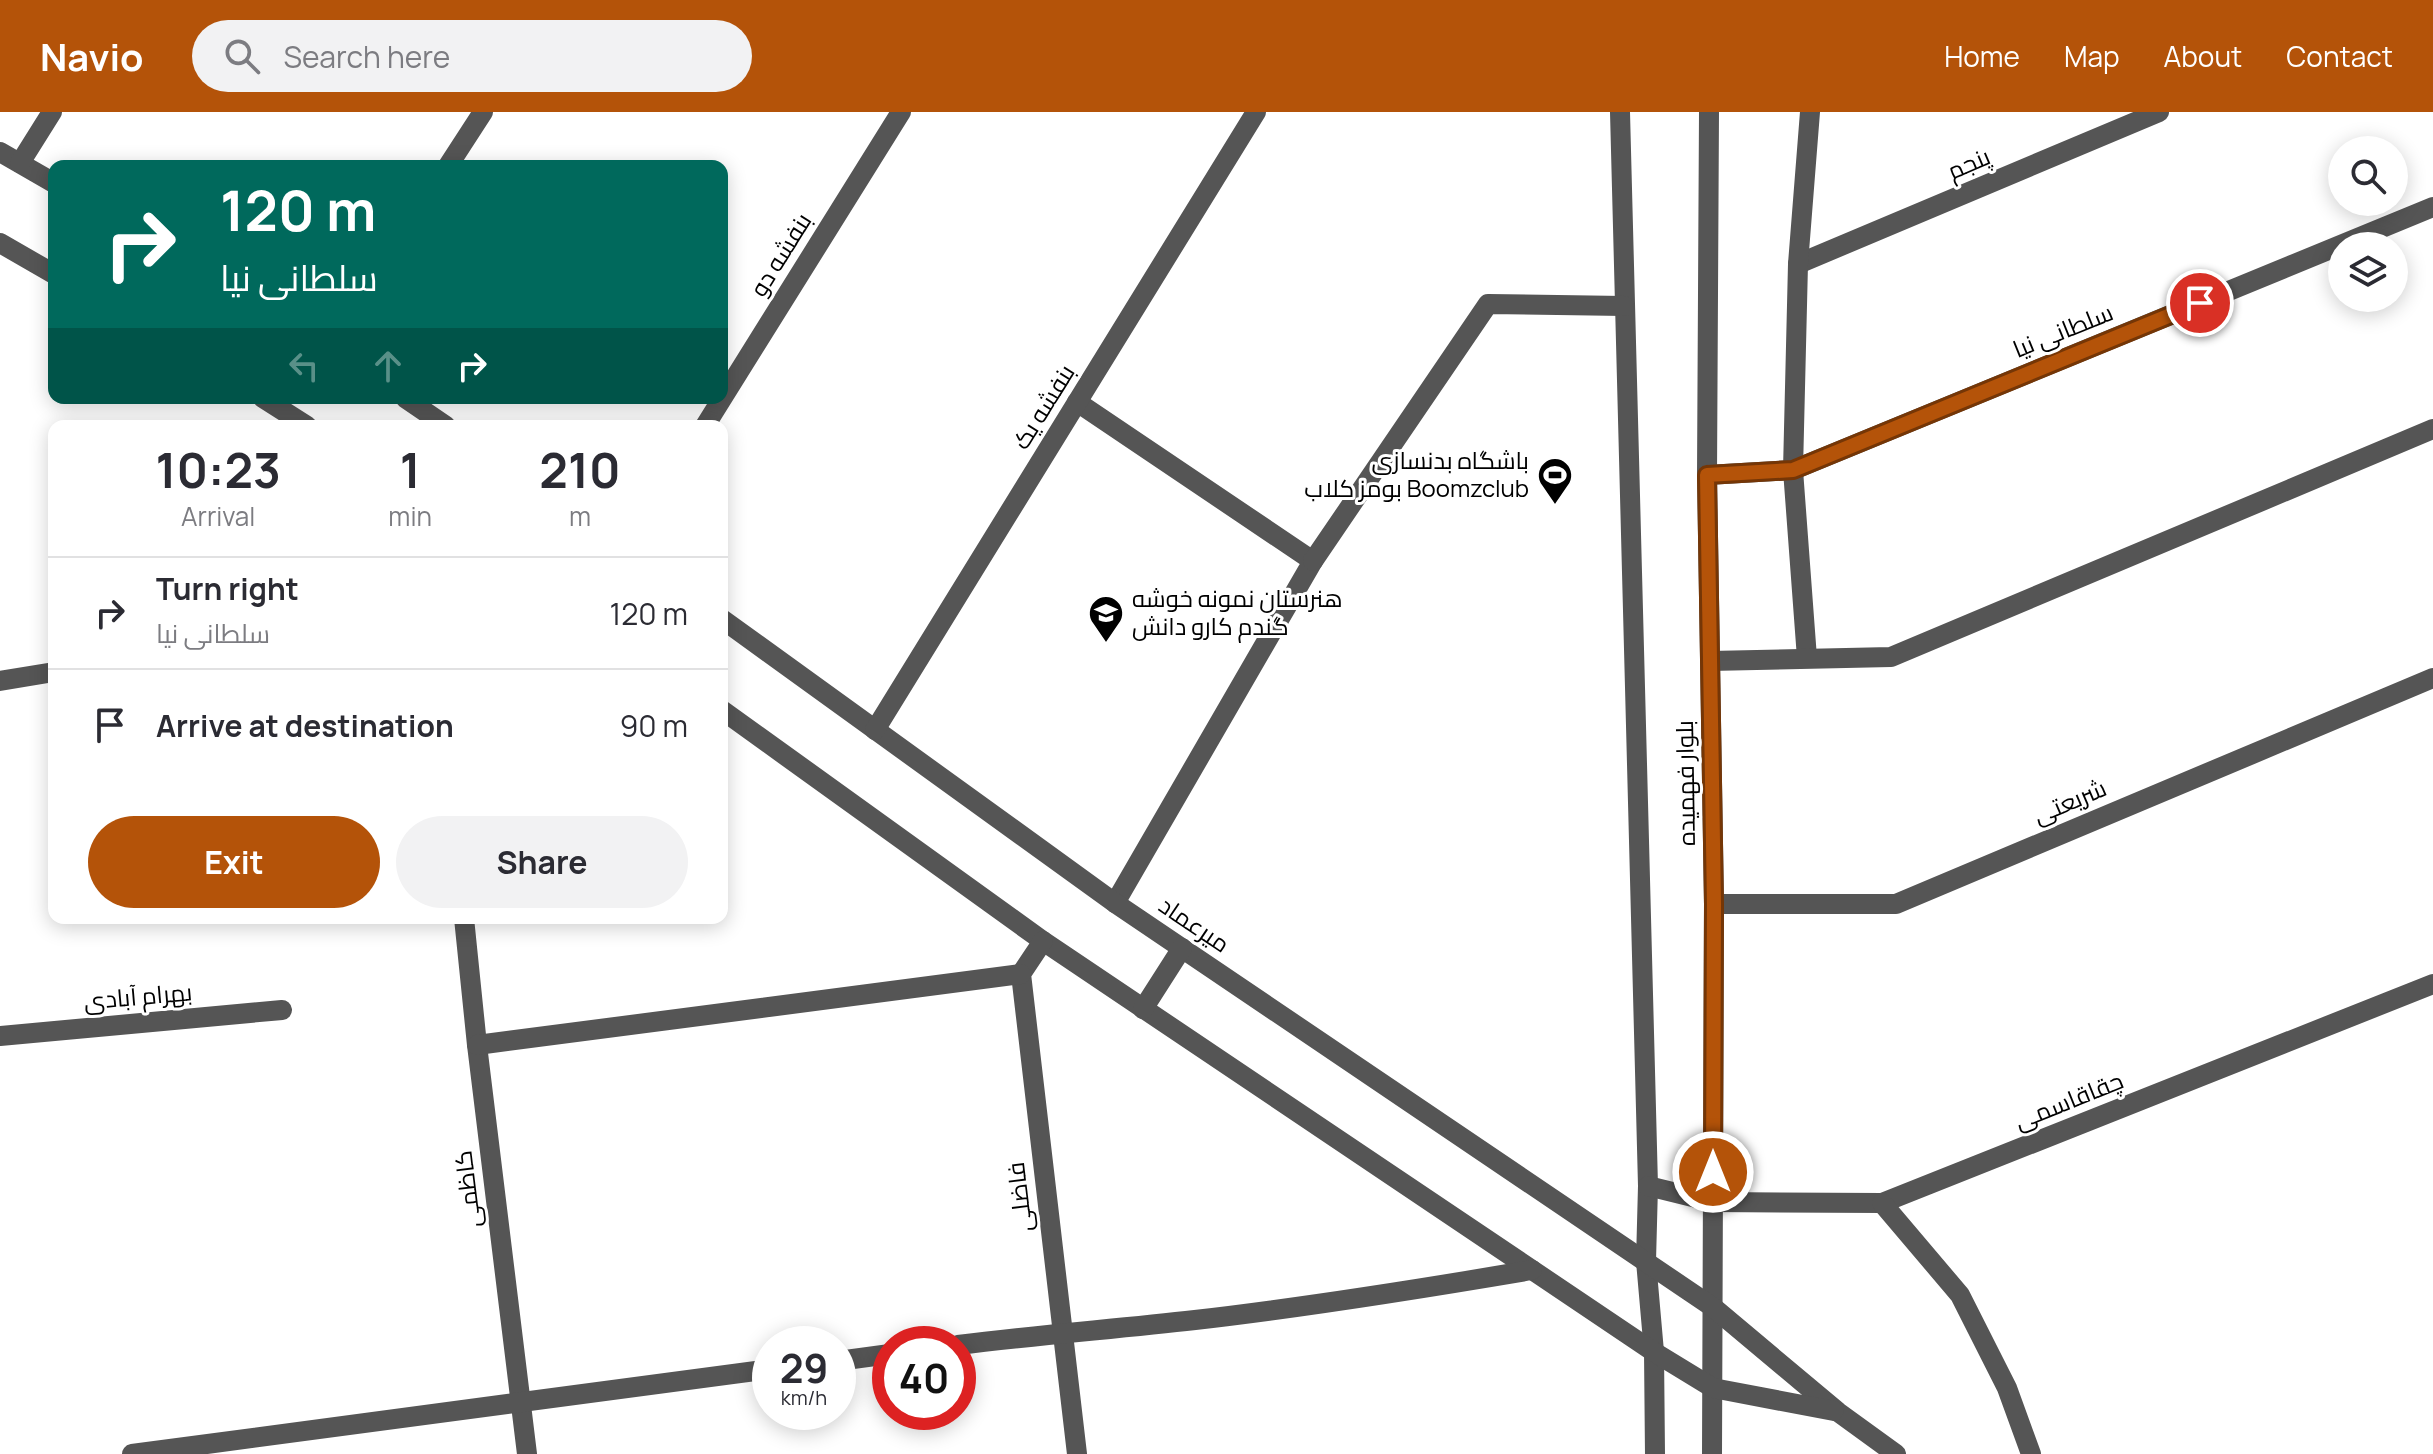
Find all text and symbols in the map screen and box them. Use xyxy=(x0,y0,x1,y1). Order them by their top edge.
search box xyxy=(192,20,752,92)
text: Navio xyxy=(40,30,144,82)
icon: search xyxy=(220,34,264,78)
text: Search here xyxy=(284,36,450,77)
text: Home xyxy=(1944,37,2020,75)
text: Map xyxy=(2064,37,2120,75)
text: About xyxy=(2164,37,2242,75)
text: Contact xyxy=(2286,37,2393,75)
map controls xyxy=(2328,136,2408,312)
button: search xyxy=(2328,136,2408,216)
street label: پنجم xyxy=(1942,139,1996,187)
text: 120 m xyxy=(220,171,376,248)
icon: right xyxy=(88,192,192,296)
street label: بنفشه دو xyxy=(741,206,818,302)
button: layers xyxy=(2328,232,2408,312)
text: سلطانی نیا xyxy=(220,253,378,302)
pin xyxy=(2166,269,2234,337)
icon: arrive xyxy=(2178,281,2222,325)
street label: سلطانی نیا xyxy=(2007,295,2117,365)
icon: left xyxy=(282,344,326,388)
icon: ahead xyxy=(366,344,410,388)
icon: right xyxy=(450,344,494,388)
street label: بنفشه یک xyxy=(1004,358,1082,455)
text: 10:23 xyxy=(155,437,281,502)
text: 1 xyxy=(400,437,421,502)
text: 210 xyxy=(539,437,621,502)
place label: باشگاه بدنسازی بومز کلاب Boomzclub xyxy=(1304,443,1529,504)
sports icon: باشگاه بدنسازی بومز کلاب Boomzclub xyxy=(1536,456,1574,506)
text: Arrival xyxy=(181,498,255,534)
text: min xyxy=(388,498,432,534)
text: m xyxy=(569,498,591,534)
text: Turn right xyxy=(156,568,299,609)
place label: هنرستان نمونه خوشه گندم کارو دانش xyxy=(1132,581,1343,643)
icon: right xyxy=(88,591,132,635)
text: 120 m xyxy=(609,593,688,634)
school or university icon: هنرستان نمونه خوشه گندم کارو دانش xyxy=(1087,594,1125,644)
text: سلطانی نیا xyxy=(156,615,270,651)
icon: arrive xyxy=(88,703,132,747)
text: Arrive at destination xyxy=(156,705,454,746)
text: 90 m xyxy=(620,705,688,746)
street label: بلوار فهمیده xyxy=(1667,720,1702,846)
street label: شریعتی xyxy=(2028,770,2111,831)
button: Exit xyxy=(88,816,380,908)
button: Share xyxy=(396,816,688,908)
street label: میرعماد xyxy=(1153,888,1237,959)
street label: بهرام آبادی xyxy=(82,974,194,1018)
street label: چقاقاسمی xyxy=(2009,1063,2128,1137)
position arrow xyxy=(1671,1130,1755,1214)
street label: کاظمی xyxy=(445,1149,488,1230)
street label: فاضلی xyxy=(998,1160,1039,1234)
speed limit sign: 40 xyxy=(872,1326,976,1430)
text: 29 xyxy=(780,1340,828,1395)
text: km/h xyxy=(781,1384,827,1411)

